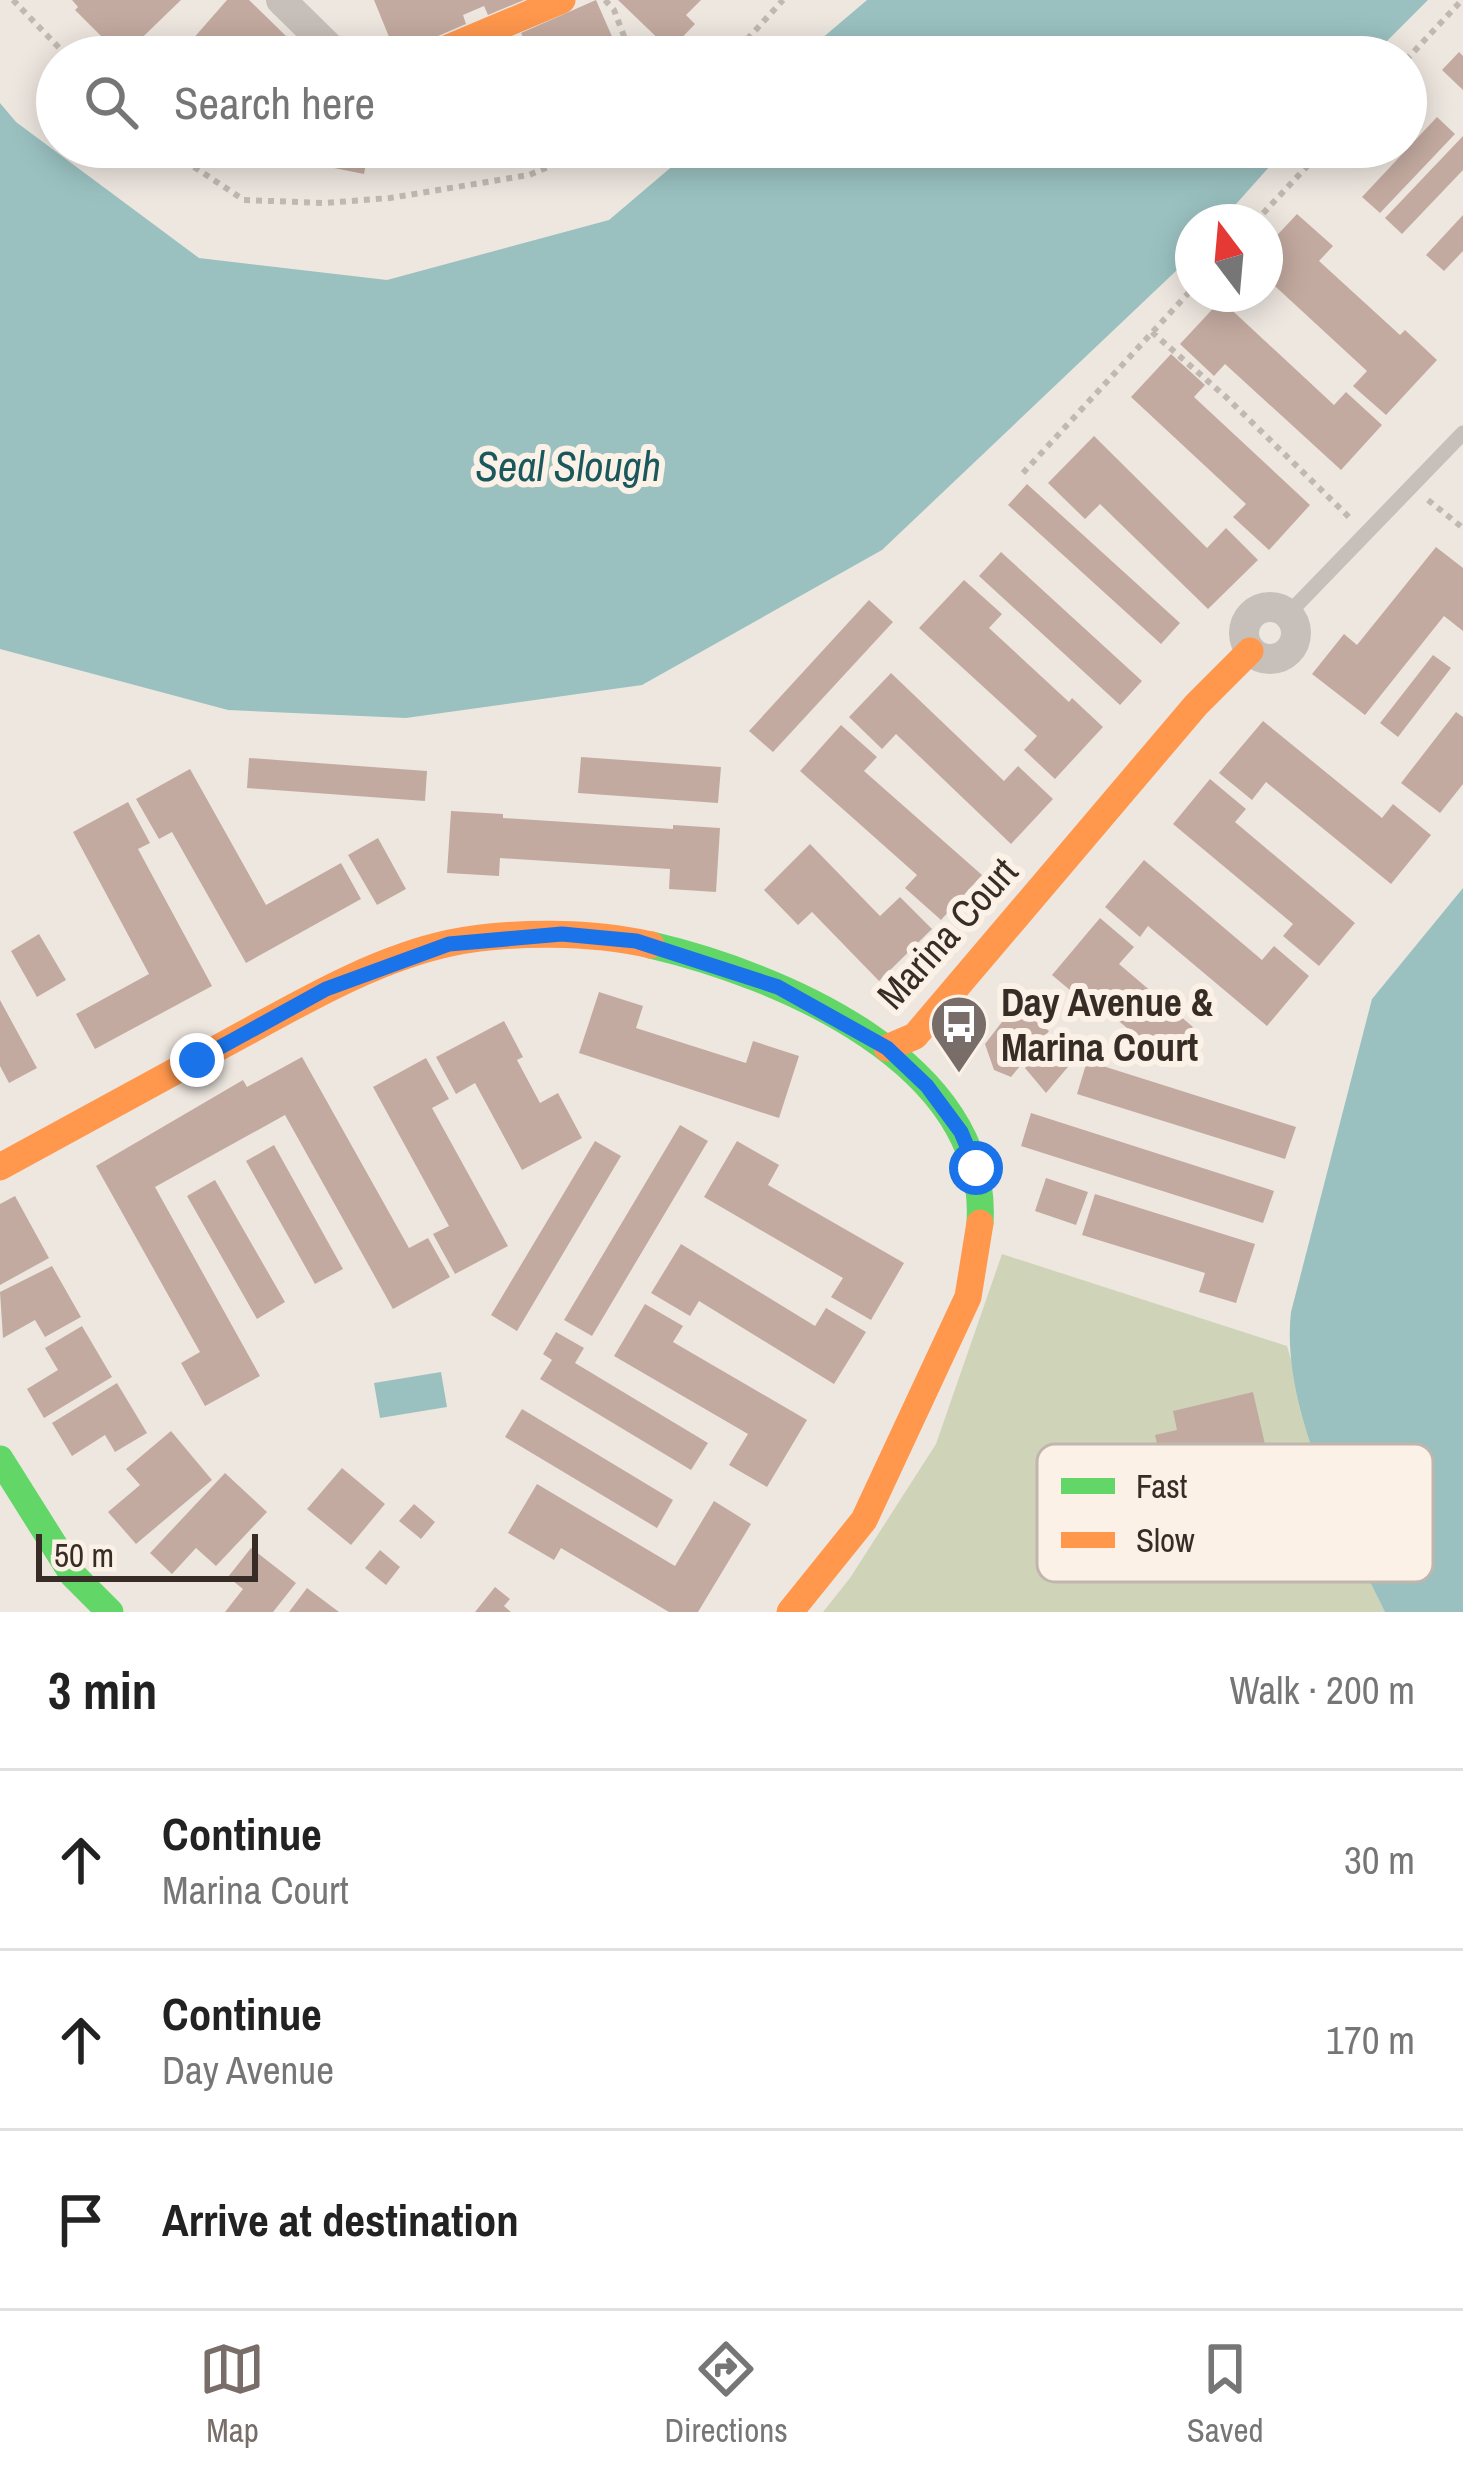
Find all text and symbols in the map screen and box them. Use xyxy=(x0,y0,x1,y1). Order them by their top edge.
search box xyxy=(36,36,1427,168)
icon: search xyxy=(78,69,144,135)
text: Search here xyxy=(174,72,375,133)
north arrow xyxy=(1175,204,1283,312)
water label: Seal Slough xyxy=(475,438,661,494)
street label: Marina Court xyxy=(865,846,1029,1020)
place label: Day Avenue & Marina Court xyxy=(1001,976,1214,1073)
bus stop icon: Day Avenue & Marina Court xyxy=(928,993,990,1075)
route end xyxy=(170,1033,224,1087)
route start xyxy=(949,1141,1003,1195)
legend xyxy=(1037,1444,1433,1582)
text: Fast xyxy=(1136,1464,1187,1508)
text: Slow xyxy=(1136,1518,1195,1562)
scale bar xyxy=(36,1528,258,1581)
text: 50 m xyxy=(54,1533,114,1577)
text: 3 min xyxy=(48,1656,157,1725)
text: Walk · 200 m xyxy=(1230,1664,1415,1716)
text: Continue xyxy=(162,1803,322,1864)
icon: ahead xyxy=(48,1827,114,1893)
text: 30 m xyxy=(1344,1834,1415,1886)
text: Marina Court xyxy=(162,1864,349,1916)
text: Continue xyxy=(162,1983,322,2044)
icon: ahead xyxy=(48,2007,114,2073)
text: 170 m xyxy=(1326,2014,1415,2066)
text: Day Avenue xyxy=(162,2044,334,2096)
icon: arrive xyxy=(48,2187,114,2253)
text: Arrive at destination xyxy=(162,2189,519,2250)
tab: Map xyxy=(199,2336,265,2452)
tab: Directions xyxy=(664,2336,788,2452)
tab: Saved xyxy=(1187,2336,1263,2452)

